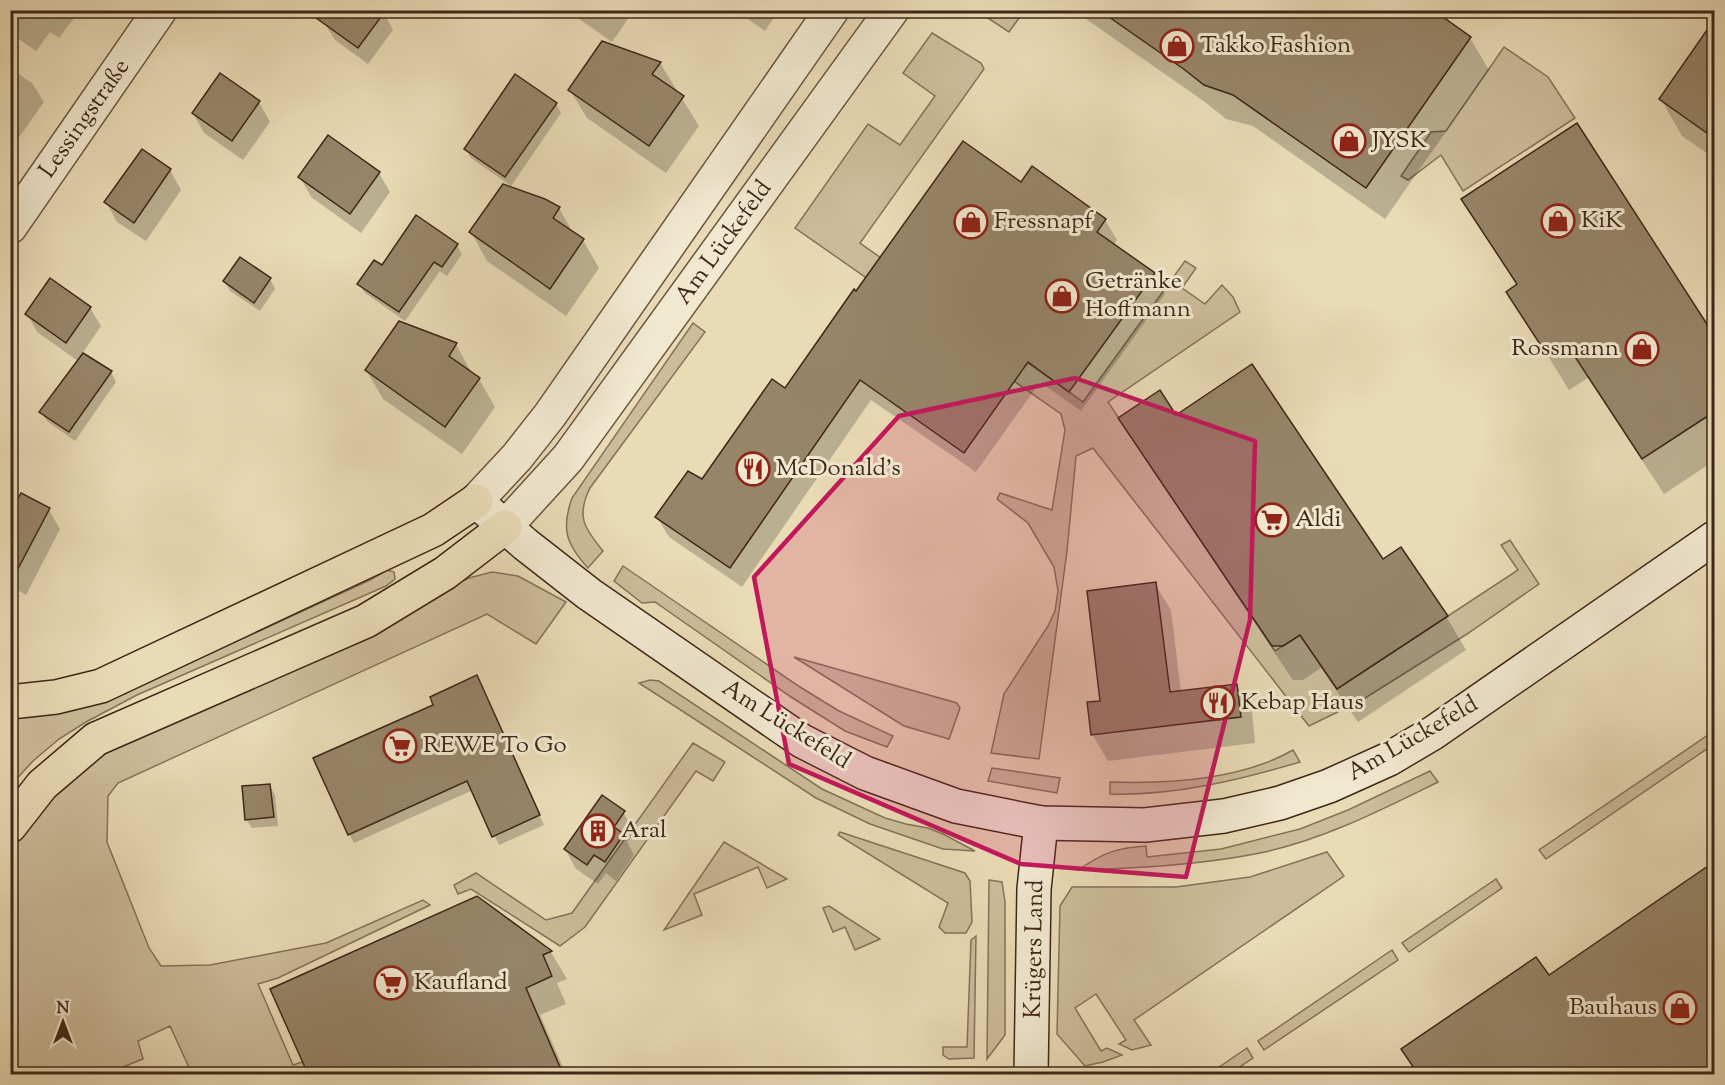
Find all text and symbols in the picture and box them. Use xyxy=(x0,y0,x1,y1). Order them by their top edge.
shop icon: Takko Fashion xyxy=(1159,28,1195,64)
place label: Takko Fashion xyxy=(1200,29,1351,63)
street label: Lessingstraße xyxy=(31,53,139,185)
shop icon: JYSK xyxy=(1331,123,1367,159)
place label: JYSK xyxy=(1370,124,1427,158)
street label: Am Lückefeld xyxy=(667,174,781,312)
shop icon: KiK xyxy=(1540,203,1576,239)
shop icon: Fressnapf xyxy=(953,204,989,240)
place label: KiK xyxy=(1581,204,1623,238)
place label: Fressnapf xyxy=(994,205,1094,239)
place label: Getränke Hoffmann xyxy=(1085,265,1191,327)
shop icon: Getränke Hoffmann xyxy=(1044,278,1080,314)
shop icon: Rossmann xyxy=(1624,331,1660,367)
place label: Rossmann xyxy=(1511,332,1619,366)
restaurant icon: McDonald's xyxy=(735,451,771,487)
place label: McDonald's xyxy=(776,452,901,486)
supermarket icon: Aldi xyxy=(1254,502,1290,538)
place label: Aldi xyxy=(1295,503,1342,537)
street label: Am Lückefeld xyxy=(715,672,857,778)
restaurant icon: Kebap Haus xyxy=(1200,685,1236,721)
place label: Kebap Haus xyxy=(1241,686,1364,720)
street label: Am Lückefeld xyxy=(1341,688,1485,790)
supermarket icon: REWE To Go xyxy=(382,728,418,764)
place label: REWE To Go xyxy=(423,729,567,763)
building icon: Aral xyxy=(580,813,616,849)
place label: Aral xyxy=(621,814,667,848)
street label: Krügers Land xyxy=(1017,879,1053,1019)
supermarket icon: Kaufland xyxy=(373,965,409,1001)
place label: Kaufland xyxy=(414,966,508,1000)
shop icon: Bauhaus xyxy=(1662,990,1698,1026)
place label: Bauhaus xyxy=(1569,991,1657,1025)
north arrow xyxy=(33,992,93,1052)
text: N xyxy=(57,998,70,1021)

